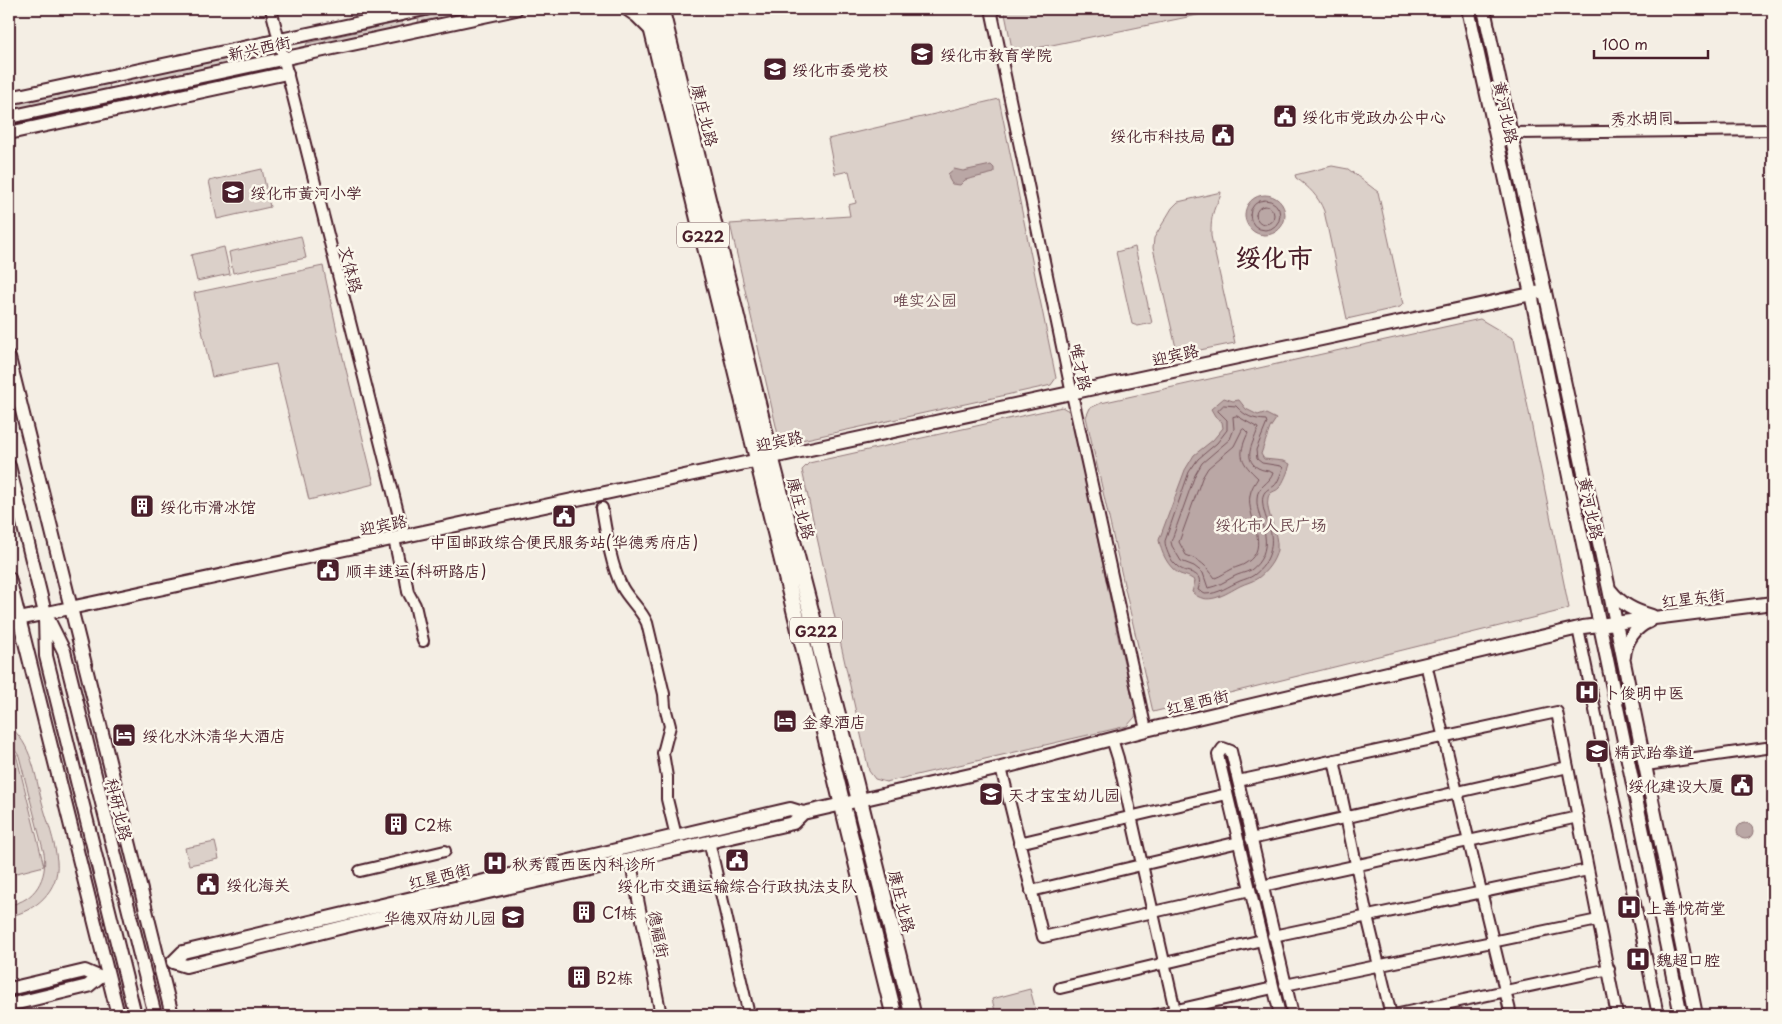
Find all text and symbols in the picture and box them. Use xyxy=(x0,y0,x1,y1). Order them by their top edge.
scale bar xyxy=(1594,28,1708,60)
street label: 新兴西街 xyxy=(225,29,293,65)
text: 100 m xyxy=(1602,32,1648,55)
school or university icon: 绥化市教育学院 xyxy=(909,41,935,67)
place label: 绥化市教育学院 xyxy=(940,42,1052,66)
school or university icon: 绥化市委党校 xyxy=(762,56,788,82)
place label: 绥化市委党校 xyxy=(792,57,888,81)
street label: 黄河北路 xyxy=(1489,78,1525,146)
street label: 康庄北路 xyxy=(687,81,725,149)
public building icon: 绥化市党政办公中心 xyxy=(1272,103,1298,129)
place label: 绥化市党政办公中心 xyxy=(1302,104,1446,128)
street label: 秀水胡同 xyxy=(1610,104,1674,130)
public building icon: 绥化市科技局 xyxy=(1210,122,1236,148)
place label: 绥化市科技局 xyxy=(1110,123,1206,147)
school or university icon: 绥化市黄河小学 xyxy=(220,179,246,205)
place label: 绥化市黄河小学 xyxy=(250,180,362,204)
road number: G222 xyxy=(677,222,729,248)
district label: 绥化市 xyxy=(1235,237,1313,276)
street label: 文体路 xyxy=(335,243,369,295)
park label: 唯实公园 xyxy=(893,287,957,311)
street label: 迎宾路 xyxy=(1149,337,1201,371)
street label: 唯才路 xyxy=(1065,341,1099,393)
street label: 迎宾路 xyxy=(753,423,805,457)
street label: 康庄北路 xyxy=(782,474,822,542)
street label: 黄河北路 xyxy=(1574,474,1610,542)
building icon: 绥化市滑冰馆 xyxy=(129,493,155,519)
place label: 绥化市滑冰馆 xyxy=(160,494,256,518)
public building icon: 中国邮政综合便民服务站(华德秀府店) xyxy=(551,503,577,529)
street label: 迎宾路 xyxy=(357,507,409,541)
park label: 绥化市人民广场 xyxy=(1215,512,1327,536)
place label: 中国邮政综合便民服务站(华德秀府店) xyxy=(430,529,698,553)
public building icon: 顺丰速运(科研路店) xyxy=(315,557,341,583)
place label: 顺丰速运(科研路店) xyxy=(346,558,487,582)
street label: 红星东街 xyxy=(1660,581,1726,613)
road number: G222 xyxy=(790,618,842,642)
hospital icon: 卜俊明中医 xyxy=(1574,679,1600,705)
place label: 卜俊明中医 xyxy=(1604,680,1684,704)
street label: 红星西街 xyxy=(1163,682,1231,720)
hotel icon: 金象酒店 xyxy=(772,708,798,734)
place label: 金象酒店 xyxy=(802,709,866,733)
hotel icon: 绥化水沐清华大酒店 xyxy=(111,722,137,748)
place label: 绥化水沐清华大酒店 xyxy=(142,723,286,747)
school or university icon: 精武跆拳道 xyxy=(1584,738,1610,764)
place label: 精武跆拳道 xyxy=(1614,739,1694,763)
public building icon: 绥化建设大厦 xyxy=(1729,772,1755,798)
place label: 绥化建设大厦 xyxy=(1628,773,1724,797)
street label: 科研北路 xyxy=(101,775,139,843)
school or university icon: 天才宝宝幼儿园 xyxy=(978,781,1004,807)
place label: 天才宝宝幼儿园 xyxy=(1008,782,1120,806)
building icon: C2栋 xyxy=(383,811,409,837)
place label: C2栋 xyxy=(414,812,452,836)
public building icon: 绥化市交通运输综合行政执法支队 xyxy=(724,847,750,873)
hospital icon: 秋秀霞西医内科诊所 xyxy=(482,850,508,876)
place label: 秋秀霞西医内科诊所 xyxy=(512,851,656,875)
street label: 红星西街 xyxy=(405,856,473,894)
street label: 康庄北路 xyxy=(884,867,922,935)
public building icon: 绥化海关 xyxy=(195,871,221,897)
place label: 绥化海关 xyxy=(226,872,290,896)
place label: 绥化市交通运输综合行政执法支队 xyxy=(617,873,857,897)
hospital icon: 上善悦荷堂 xyxy=(1616,894,1642,920)
place label: 上善悦荷堂 xyxy=(1646,895,1726,919)
building icon: C1栋 xyxy=(571,899,597,925)
place label: C1栋 xyxy=(602,900,637,924)
school or university icon: 华德双府幼儿园 xyxy=(500,904,526,930)
place label: 华德双府幼儿园 xyxy=(384,905,496,929)
street label: 德福街 xyxy=(644,908,676,960)
hospital icon: 魏超口腔 xyxy=(1625,946,1651,972)
place label: 魏超口腔 xyxy=(1656,947,1720,971)
building icon: B2栋 xyxy=(566,964,592,990)
place label: B2栋 xyxy=(596,965,633,989)

